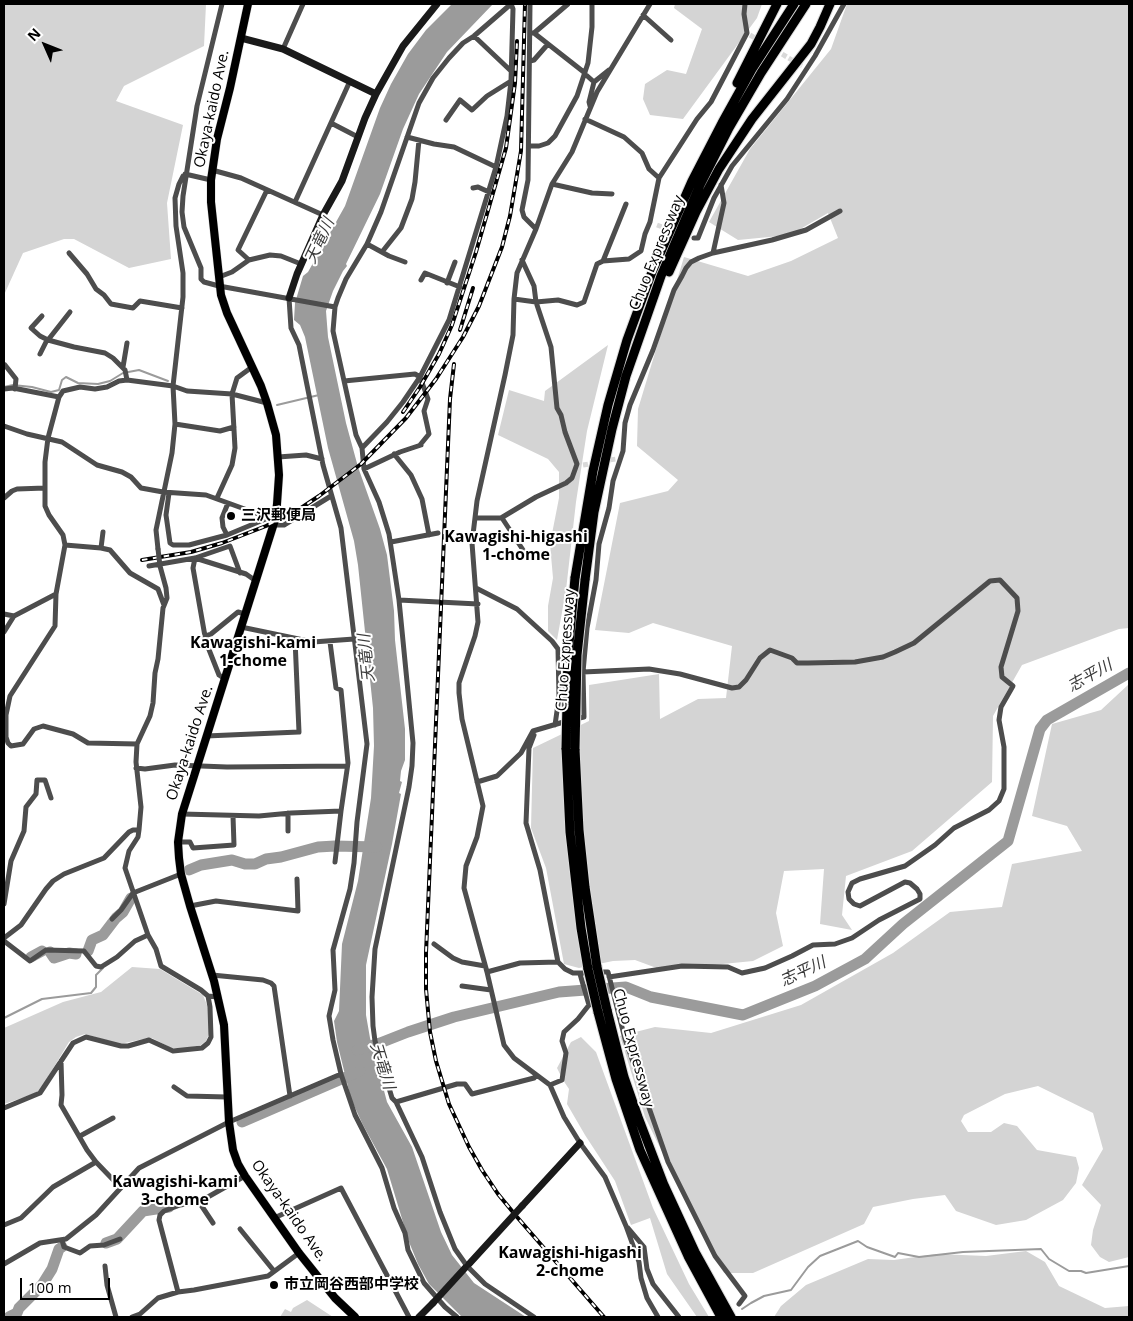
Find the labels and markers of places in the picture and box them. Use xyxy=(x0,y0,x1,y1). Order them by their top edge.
place label: 三沢郵便局 xyxy=(241,507,316,525)
marker: 三沢郵便局 xyxy=(225,510,237,522)
place label: 市立岡谷西部中学校 xyxy=(284,1276,419,1294)
marker: 市立岡谷西部中学校 xyxy=(268,1279,280,1291)

